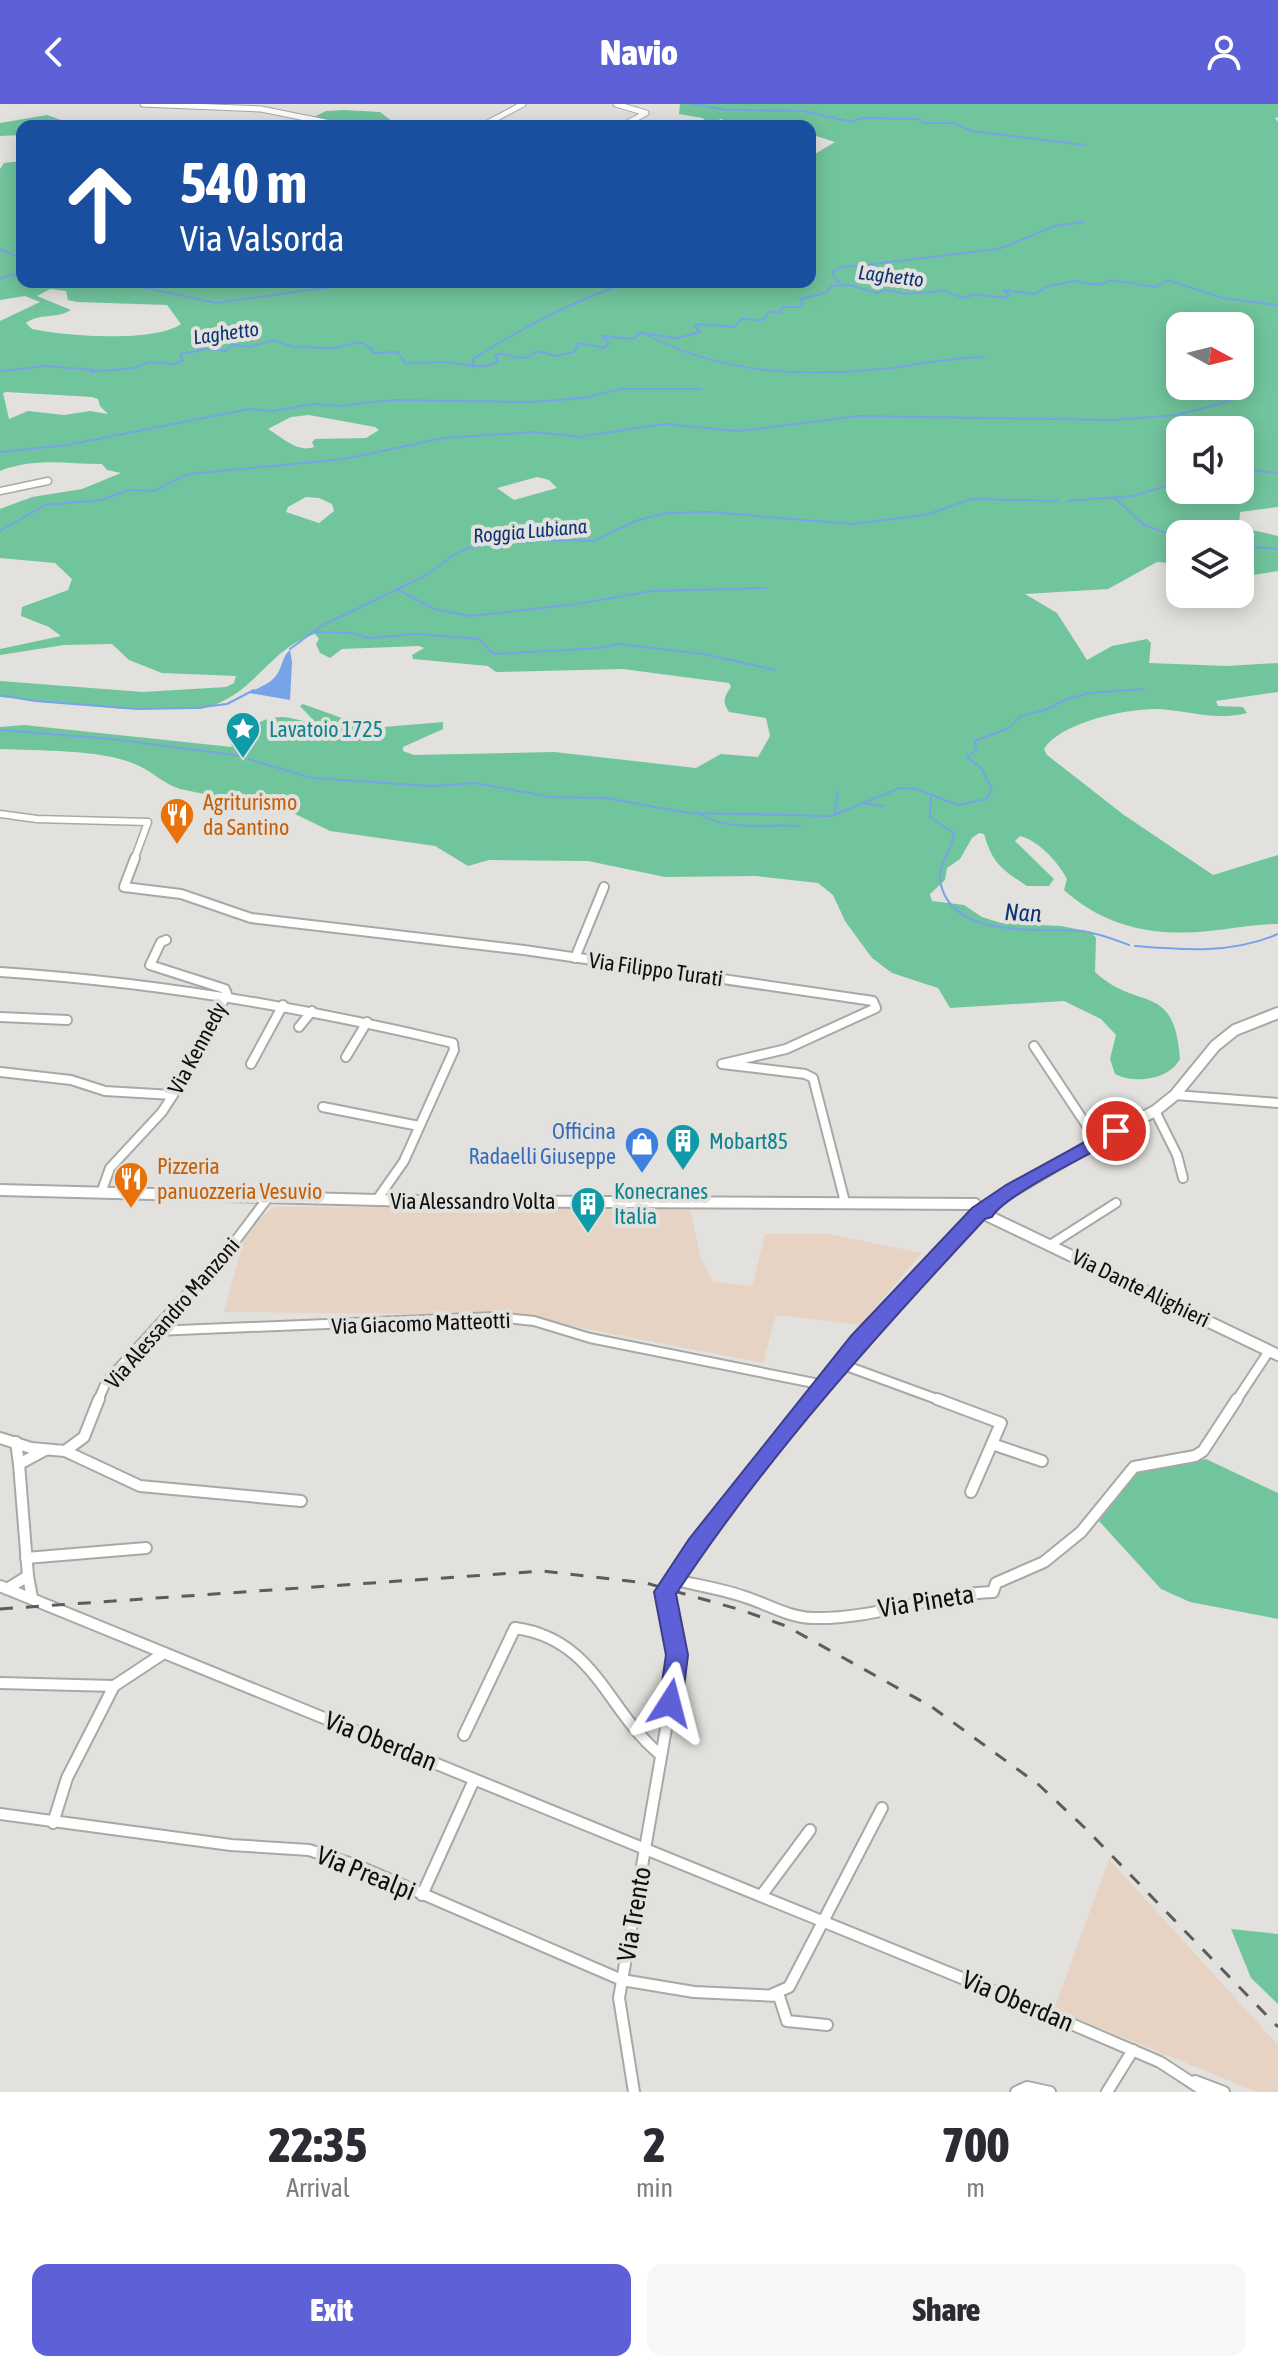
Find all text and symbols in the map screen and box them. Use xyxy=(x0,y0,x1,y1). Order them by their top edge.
icon: back xyxy=(32,30,76,74)
icon: person xyxy=(1202,30,1246,74)
text: Navio xyxy=(600,31,678,73)
text: 540 m xyxy=(180,151,307,215)
icon: ahead xyxy=(48,152,152,256)
text: Via Valsorda xyxy=(180,217,344,259)
water label: Laghetto xyxy=(857,260,925,291)
north arrow xyxy=(1166,312,1254,400)
map controls xyxy=(1166,312,1254,608)
water label: Laghetto xyxy=(192,317,260,348)
button: sound xyxy=(1166,416,1254,504)
water label: Roggia Lubiana xyxy=(472,514,588,547)
button: layers xyxy=(1166,520,1254,608)
place icon: Lavatoio 1725 xyxy=(224,710,262,760)
place label: Lavatoio 1725 xyxy=(269,716,383,742)
place label: Agriturismo da Santino xyxy=(203,789,297,840)
restaurant icon: Agriturismo da Santino xyxy=(158,796,196,846)
water label: Nan xyxy=(1004,898,1043,927)
street label: Via Filippo Turati xyxy=(587,947,725,991)
street label: Via Kennedy xyxy=(162,998,232,1098)
pin xyxy=(1082,1097,1150,1165)
icon: arrive xyxy=(1094,1109,1138,1153)
place label: Officina Radaelli Giuseppe xyxy=(468,1118,616,1169)
building icon: Mobart85 xyxy=(664,1122,702,1172)
shop icon: Officina Radaelli Giuseppe xyxy=(623,1125,661,1175)
place label: Mobart85 xyxy=(709,1128,788,1154)
place label: Pizzeria panuozzeria Vesuvio xyxy=(157,1153,322,1204)
restaurant icon: Pizzeria panuozzeria Vesuvio xyxy=(112,1160,150,1210)
place label: Konecranes Italia xyxy=(614,1178,708,1229)
building icon: Konecranes Italia xyxy=(569,1185,607,1235)
street label: Via Alessandro Volta xyxy=(390,1188,556,1214)
street label: Via Alessandro Manzoni xyxy=(99,1232,245,1394)
street label: Via Dante Alighieri xyxy=(1068,1243,1214,1333)
street label: Via Giacomo Matteotti xyxy=(331,1307,511,1339)
street label: Via Pineta xyxy=(876,1579,976,1623)
position arrow xyxy=(628,1661,712,1745)
street label: Via Oberdan xyxy=(320,1705,442,1777)
street label: Via Prealpi xyxy=(312,1840,420,1906)
street label: Via Trento xyxy=(611,1864,657,1964)
street label: Via Oberdan xyxy=(958,1964,1078,2038)
text: 22:35 xyxy=(269,2117,367,2172)
text: 2 xyxy=(643,2117,666,2172)
text: 700 xyxy=(942,2117,1009,2172)
text: Arrival xyxy=(286,2173,350,2203)
text: min xyxy=(636,2173,673,2203)
text: m xyxy=(966,2173,985,2203)
button: Exit xyxy=(32,2264,631,2356)
button: Share xyxy=(647,2264,1246,2356)

